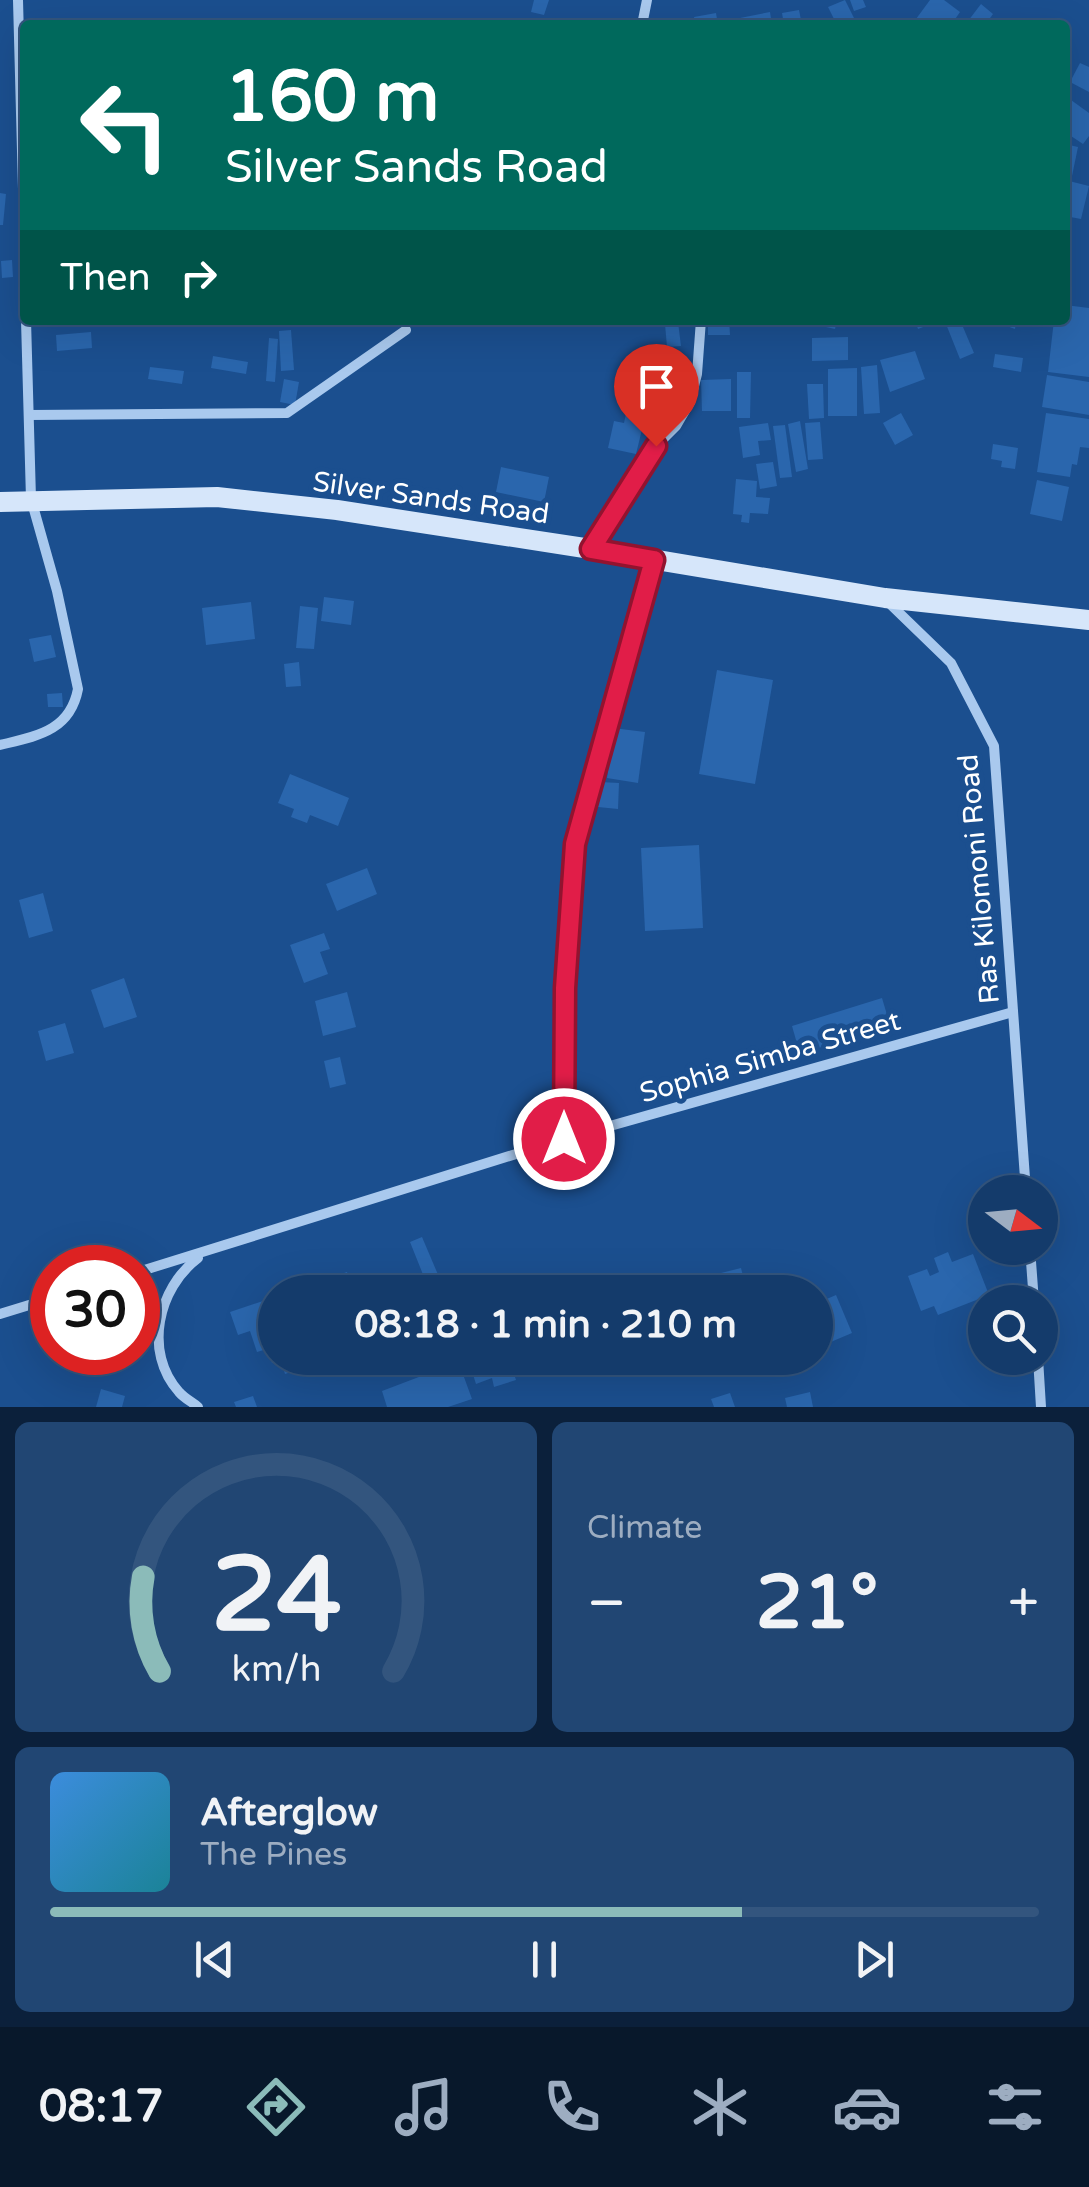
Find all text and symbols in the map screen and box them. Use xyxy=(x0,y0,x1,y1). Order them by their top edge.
text: 160 m xyxy=(225,56,439,140)
icon: left xyxy=(60,60,190,190)
text: Silver Sands Road xyxy=(225,141,608,195)
icon: right xyxy=(171,250,226,305)
text: Then xyxy=(60,255,151,301)
pin xyxy=(614,344,699,447)
icon: arrive xyxy=(629,359,684,414)
street label: Silver Sands Road xyxy=(311,465,551,531)
street label: Ras Kilomoni Road xyxy=(951,753,1007,1005)
street label: Sophia Simba Street xyxy=(636,1003,904,1110)
position arrow xyxy=(512,1087,616,1191)
north arrow xyxy=(968,1175,1058,1265)
map controls xyxy=(968,1175,1058,1375)
speed limit sign: 30 xyxy=(30,1245,160,1375)
button: search xyxy=(968,1285,1058,1375)
text: 08:18 · 1 min · 210 m xyxy=(354,1302,737,1348)
text: Climate xyxy=(587,1509,702,1547)
text: 24 xyxy=(211,1534,341,1659)
text: 21° xyxy=(756,1558,878,1648)
text: − xyxy=(587,1571,626,1637)
text: + xyxy=(1008,1571,1039,1637)
text: km/h xyxy=(231,1648,321,1691)
text: Afterglow xyxy=(200,1790,378,1836)
text: The Pines xyxy=(200,1836,347,1874)
icon: previous xyxy=(187,1932,242,1987)
icon: pause xyxy=(517,1932,572,1987)
icon: next xyxy=(847,1932,902,1987)
icon: directions xyxy=(241,2072,311,2142)
icon: music xyxy=(389,2072,459,2142)
icon: phone xyxy=(537,2072,607,2142)
icon: climate xyxy=(685,2072,755,2142)
icon: car xyxy=(832,2072,902,2142)
icon: filters xyxy=(980,2072,1050,2142)
text: 08:17 xyxy=(39,2080,164,2134)

